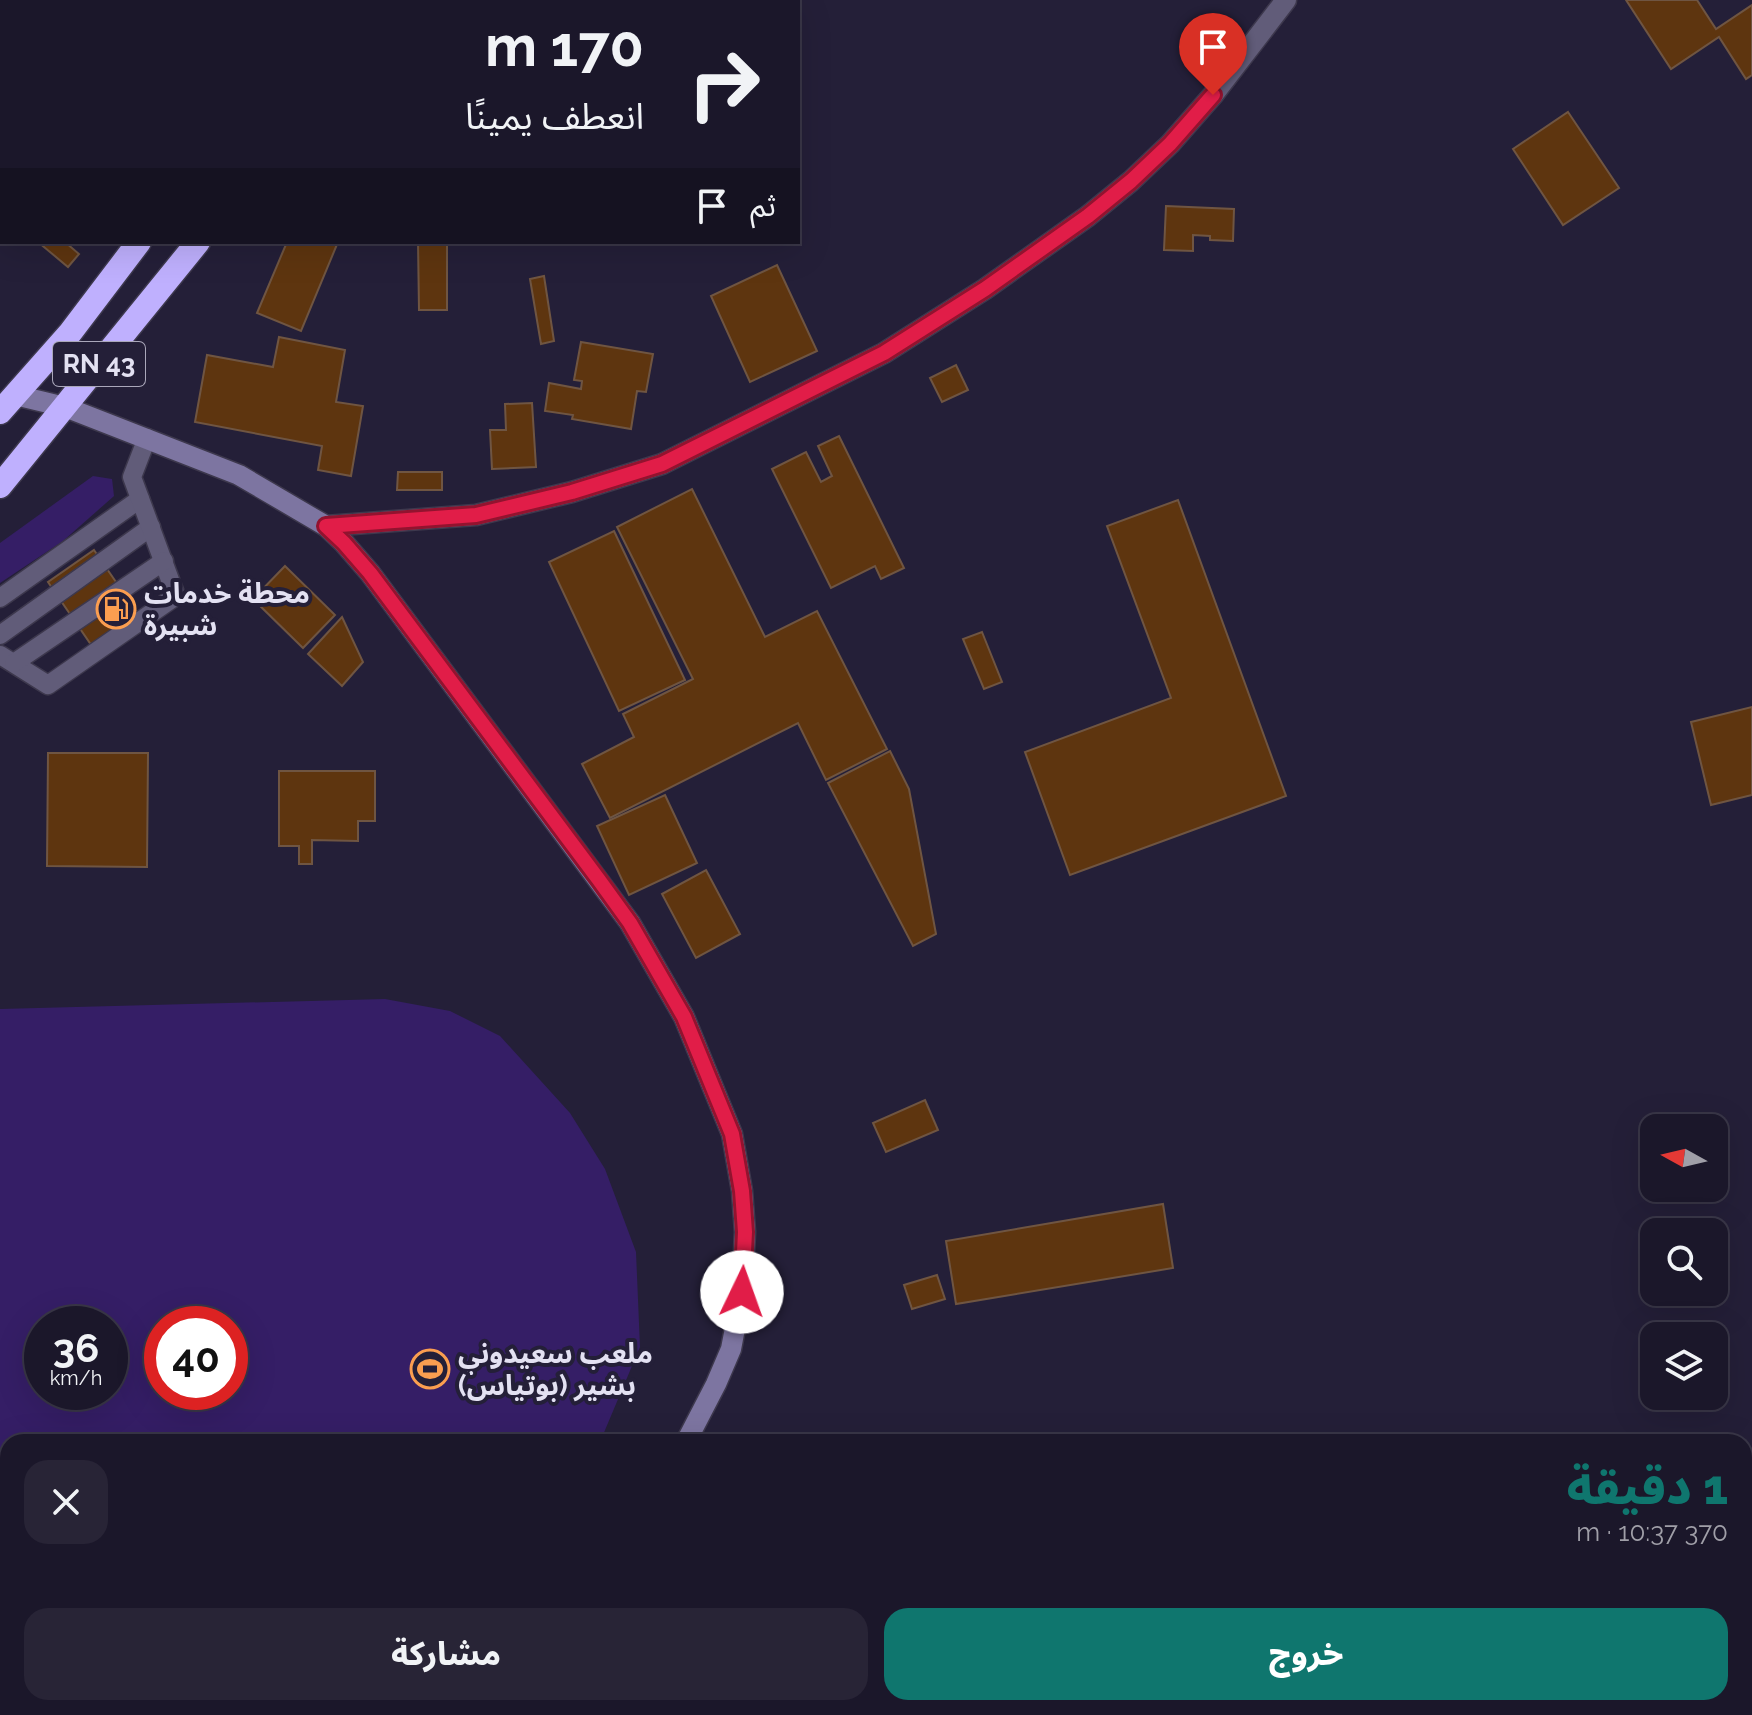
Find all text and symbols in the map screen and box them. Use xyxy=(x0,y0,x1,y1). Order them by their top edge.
text: 170 m xyxy=(485,13,644,79)
pin xyxy=(1179,13,1247,95)
icon: arrive xyxy=(1191,25,1235,69)
icon: right xyxy=(672,32,776,136)
text: انعطف يمينًا xyxy=(465,95,644,137)
icon: arrive xyxy=(690,184,734,228)
text: ثم xyxy=(750,188,776,223)
road number: RN 43 xyxy=(53,342,145,386)
place label: محطة خدمات شبيرة xyxy=(144,577,310,642)
fuel station icon: محطة خدمات شبيرة xyxy=(95,588,137,630)
north arrow xyxy=(1640,1114,1728,1202)
map controls xyxy=(1640,1114,1728,1410)
button: search xyxy=(1640,1218,1728,1306)
position arrow xyxy=(700,1250,784,1334)
speed limit sign: 40 xyxy=(144,1306,248,1410)
button: layers xyxy=(1640,1322,1728,1410)
text: 36 xyxy=(53,1324,99,1371)
place label: ملعب سعيدوني بشير (بوتياس) xyxy=(458,1337,653,1402)
sports icon: ملعب سعيدوني بشير (بوتياس) xyxy=(409,1348,451,1390)
text: km/h xyxy=(50,1366,102,1390)
text: 1 دقيقة xyxy=(1567,1459,1728,1515)
button: close xyxy=(24,1460,108,1544)
text: 370 m · 10:37 xyxy=(1576,1517,1728,1547)
button: مشاركة xyxy=(24,1608,868,1700)
button: خروج xyxy=(884,1608,1728,1700)

